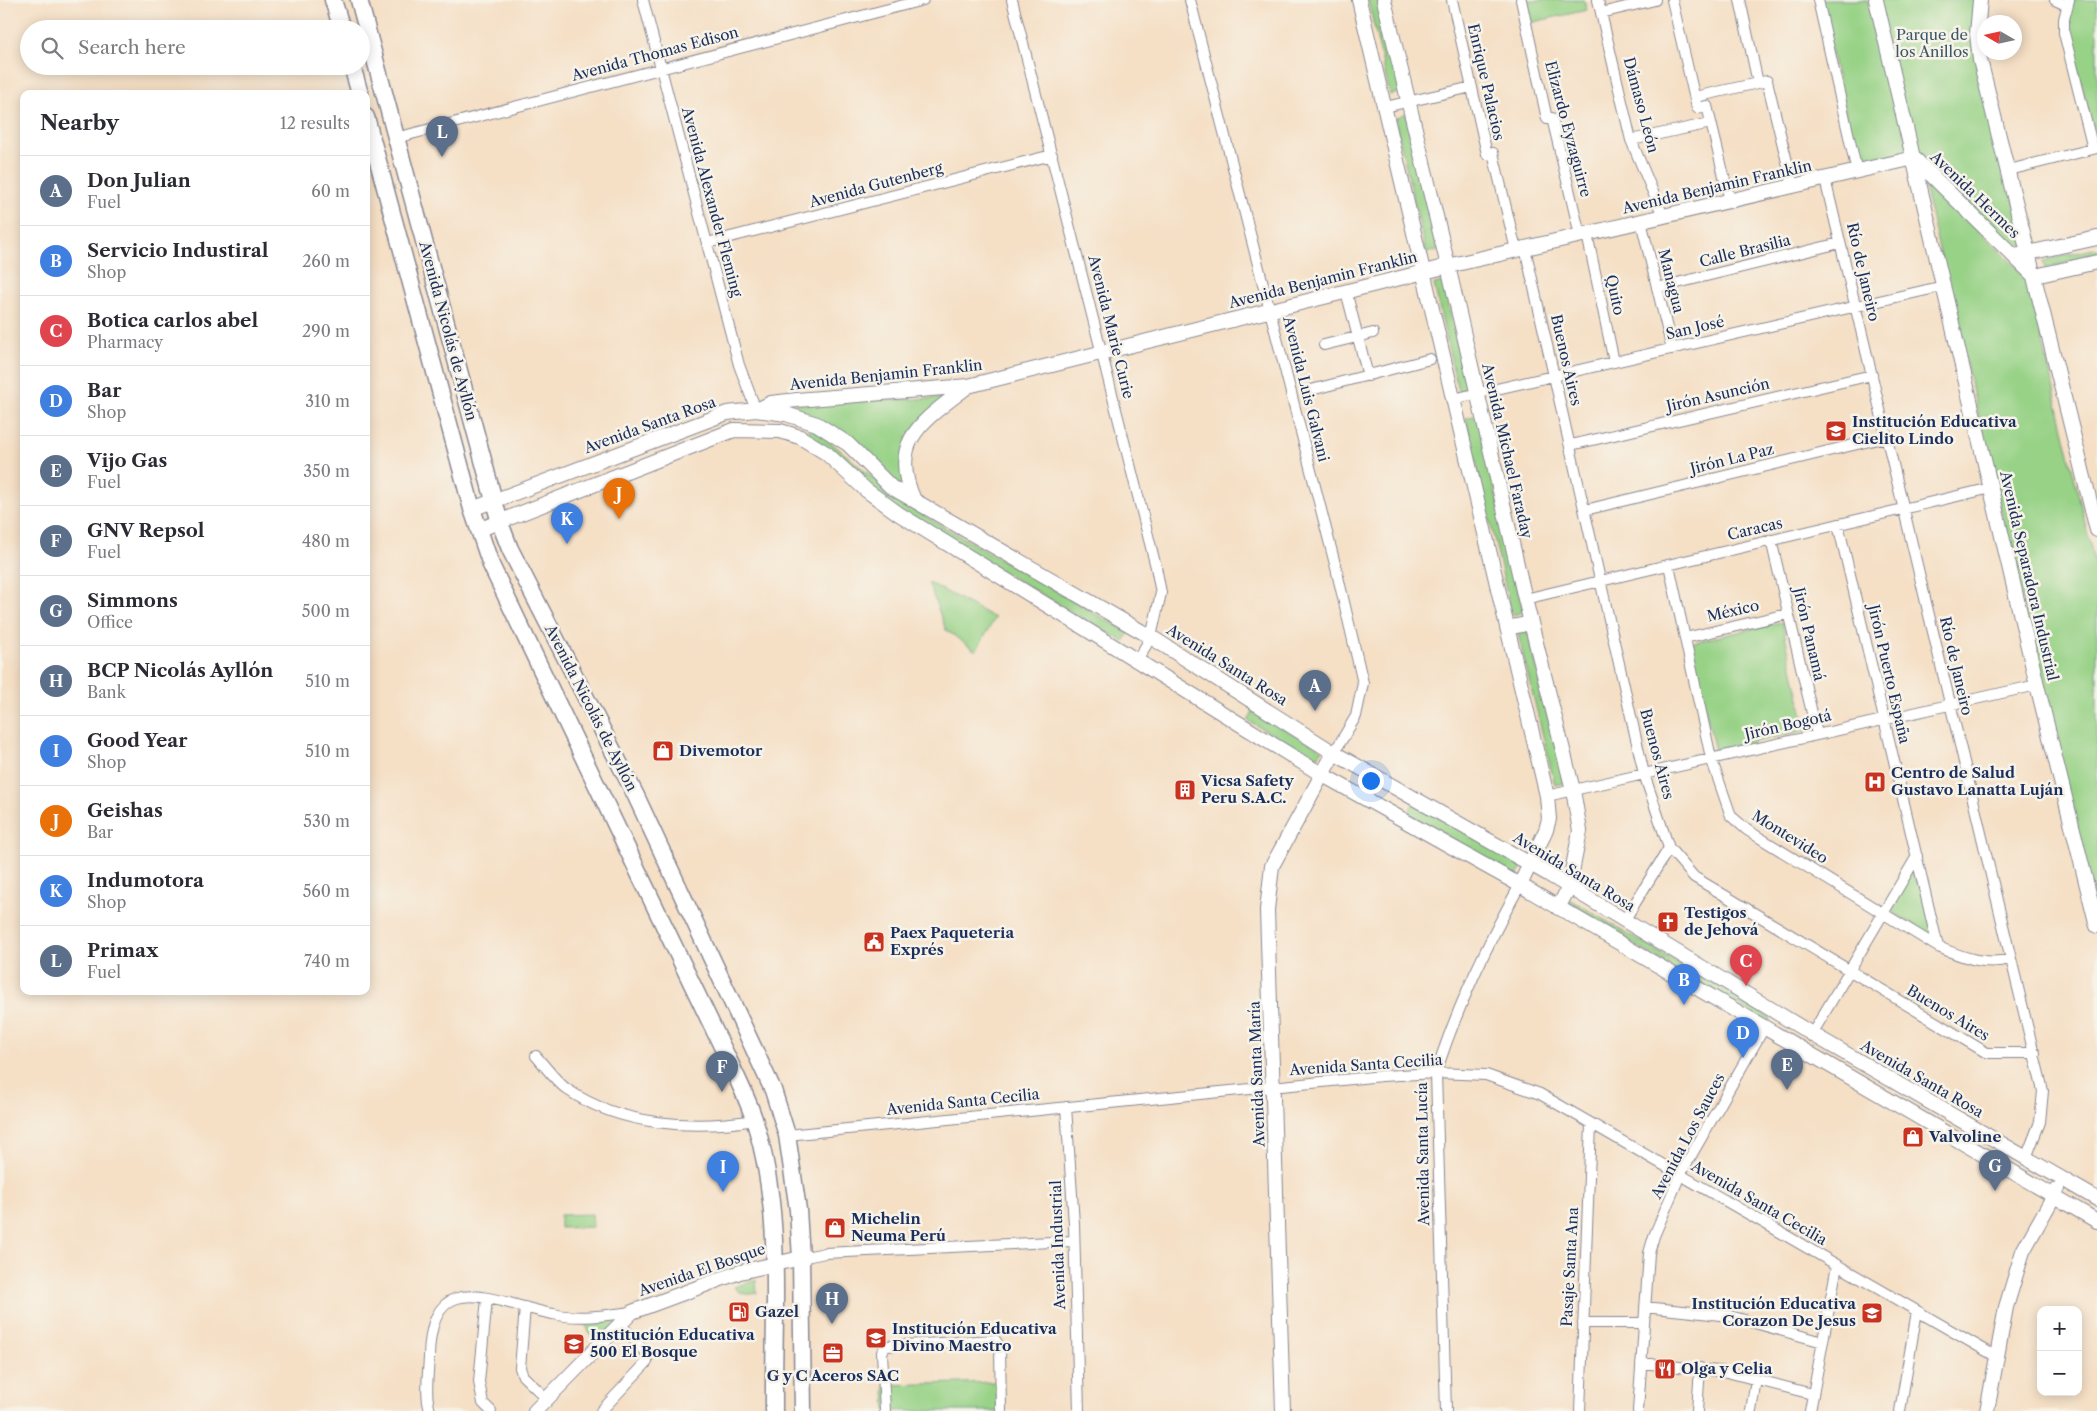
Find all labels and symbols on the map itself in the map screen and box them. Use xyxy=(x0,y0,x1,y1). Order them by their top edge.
north arrow xyxy=(1977,15,2022,60)
street label: Avenida Thomas Edison xyxy=(568,22,741,85)
street label: Enrique Palacios xyxy=(1464,22,1509,142)
park label: Parque de los Anillos xyxy=(1895,25,1969,61)
street label: Dámaso León xyxy=(1620,55,1664,155)
street label: Elizardo Eyzaguirre xyxy=(1541,59,1596,199)
street label: Avenida Alexander Fleming xyxy=(678,104,747,299)
pin: L xyxy=(426,116,458,157)
street label: Avenida Hermes xyxy=(1926,146,2024,242)
street label: Avenida Benjamin Franklin xyxy=(1619,155,1814,218)
street label: Avenida Gutenberg xyxy=(806,158,945,212)
street label: Río de Janeiro xyxy=(1843,221,1884,323)
street label: Calle Brasilia xyxy=(1697,230,1793,271)
street label: Avenida Nicolás de Ayllón xyxy=(415,238,482,423)
street label: Avenida Benjamin Franklin xyxy=(1226,247,1420,312)
street label: Managua xyxy=(1654,247,1689,315)
street label: Avenida Marie Curie xyxy=(1084,252,1139,401)
street label: Quito xyxy=(1602,273,1629,317)
street label: Buenos Aires xyxy=(1547,312,1586,408)
street label: San José xyxy=(1664,312,1726,343)
street label: Avenida Luis Galvani xyxy=(1279,313,1334,464)
street label: Avenida Benjamin Franklin xyxy=(788,355,984,394)
street label: Avenida Michael Faraday xyxy=(1478,360,1537,541)
street label: Jirón Asunción xyxy=(1662,373,1772,416)
street label: Avenida Santa Rosa xyxy=(580,392,718,458)
place label: Institución Educativa Cielito Lindo xyxy=(1852,412,2017,448)
school or university icon: Institución Educativa Cielito Lindo xyxy=(1824,419,1848,443)
street label: Jirón La Paz xyxy=(1686,439,1776,479)
street label: Avenida Separadora Industrial xyxy=(1996,468,2063,683)
pin: J xyxy=(603,478,635,519)
pin: K xyxy=(551,503,583,544)
street label: Caracas xyxy=(1725,513,1784,544)
street label: Jirón Panamá xyxy=(1789,583,1829,683)
street label: México xyxy=(1705,595,1761,626)
street label: Jirón Puerto España xyxy=(1864,601,1915,745)
street label: Río de Janeiro xyxy=(1936,615,1977,717)
street label: Avenida Santa Rosa xyxy=(1163,619,1291,709)
street label: Avenida Nicolás de Ayllón xyxy=(541,620,642,795)
pin: A xyxy=(1299,670,1331,711)
street label: Jirón Bogotá xyxy=(1741,705,1833,744)
street label: Buenos Aires xyxy=(1636,706,1679,801)
shop icon: Divemotor xyxy=(651,739,675,763)
place label: Divemotor xyxy=(679,741,763,760)
place label: Centro de Salud Gustavo Lanatta Luján xyxy=(1891,763,2064,799)
your location xyxy=(1358,768,1384,794)
hospital icon: Centro de Salud Gustavo Lanatta Luján xyxy=(1863,770,1887,794)
place label: Vicsa Safety Peru S.A.C. xyxy=(1200,771,1295,807)
building icon: Vicsa Safety Peru S.A.C. xyxy=(1173,778,1197,802)
street label: Montevideo xyxy=(1749,806,1832,867)
street label: Avenida Santa Rosa xyxy=(1509,827,1639,916)
place label: Testigos de Jehová xyxy=(1684,903,1759,939)
church icon: Testigos de Jehová xyxy=(1656,910,1680,934)
place label: Paex Paqueteria Exprés xyxy=(890,923,1014,959)
public building icon: Paex Paqueteria Exprés xyxy=(862,930,886,954)
pin: C xyxy=(1730,945,1762,986)
pin: B xyxy=(1668,964,1700,1005)
street label: Buenos Aires xyxy=(1903,980,1993,1045)
street label: Avenida Santa María xyxy=(1244,1001,1269,1148)
pin: D xyxy=(1727,1017,1759,1058)
street label: Avenida Santa Rosa xyxy=(1857,1035,1987,1122)
pin: E xyxy=(1771,1049,1803,1090)
street label: Avenida Santa Cecilia xyxy=(1288,1050,1443,1079)
pin: F xyxy=(706,1051,738,1092)
street label: Avenida Los Sauces xyxy=(1646,1070,1729,1203)
street label: Avenida Santa Lucía xyxy=(1412,1082,1433,1227)
street label: Avenida Santa Cecilia xyxy=(885,1084,1040,1119)
shop icon: Valvoline xyxy=(1901,1125,1925,1149)
place label: Valvoline xyxy=(1928,1127,2001,1146)
pin: G xyxy=(1979,1150,2011,1191)
pin: I xyxy=(707,1151,739,1192)
street label: Avenida Santa Cecilia xyxy=(1687,1155,1831,1249)
street label: Avenida Industrial xyxy=(1046,1179,1069,1311)
street label: Pasaje Santa Ana xyxy=(1557,1207,1582,1327)
place label: Michelin Neuma Perú xyxy=(851,1209,946,1245)
shop icon: Michelin Neuma Perú xyxy=(823,1216,847,1240)
street label: Avenida El Bosque xyxy=(635,1239,768,1300)
pin: H xyxy=(816,1283,848,1324)
place label: Institución Educativa Corazon De Jesus xyxy=(1691,1294,1856,1330)
fuel station icon: Gazel xyxy=(727,1300,751,1324)
school or university icon: Institución Educativa Corazon De Jesus xyxy=(1860,1301,1884,1325)
place label: Gazel xyxy=(755,1302,799,1321)
place label: Institución Educativa Divino Maestro xyxy=(892,1319,1057,1355)
place label: Institución Educativa 500 El Bosque xyxy=(590,1325,755,1361)
school or university icon: Institución Educativa Divino Maestro xyxy=(864,1326,888,1350)
school or university icon: Institución Educativa 500 El Bosque xyxy=(562,1332,586,1356)
office icon: G y C Aceros SAC xyxy=(821,1341,845,1365)
restaurant icon: Olga y Celia xyxy=(1653,1357,1677,1381)
place label: Olga y Celia xyxy=(1681,1359,1773,1378)
place label: G y C Aceros SAC xyxy=(767,1366,899,1385)

